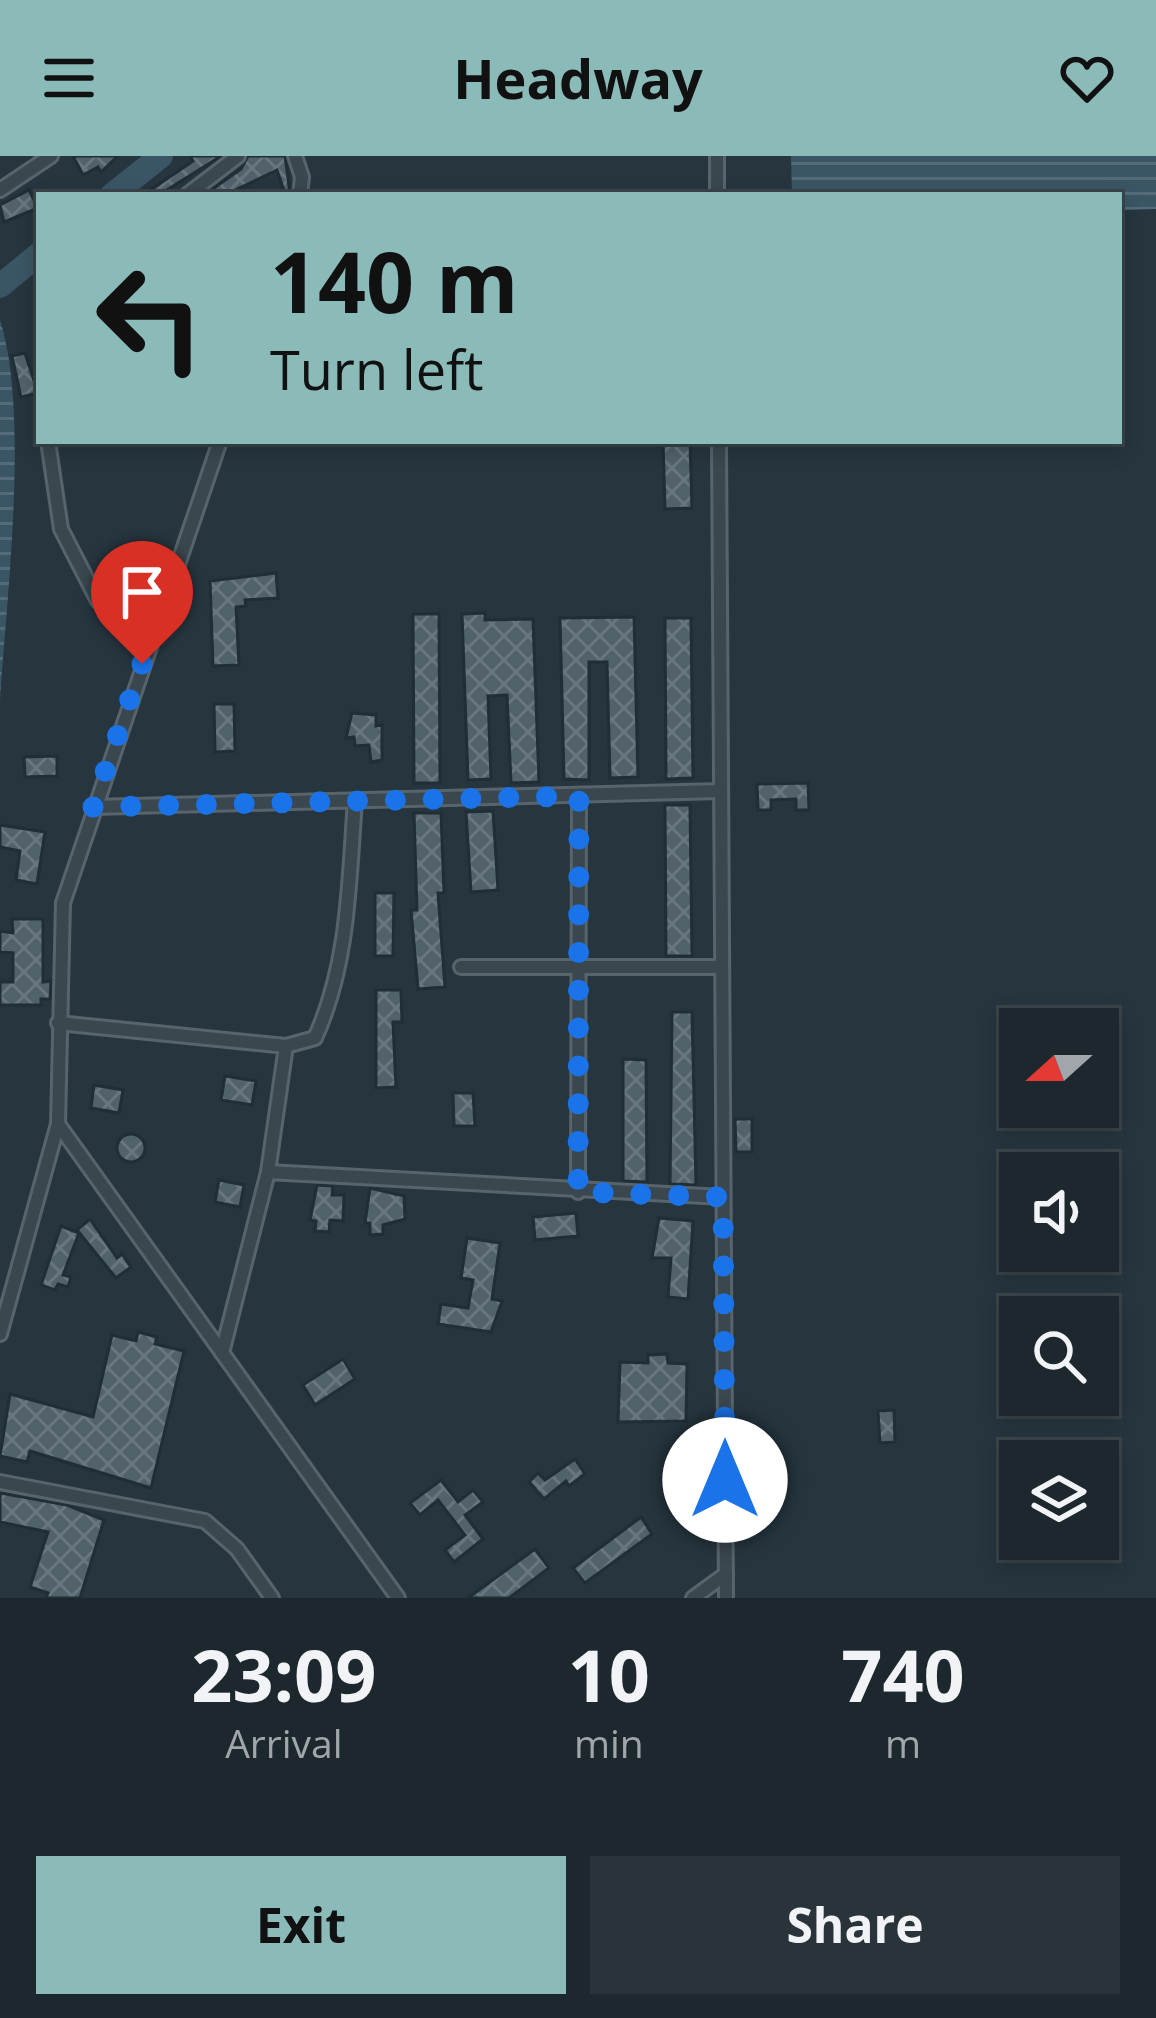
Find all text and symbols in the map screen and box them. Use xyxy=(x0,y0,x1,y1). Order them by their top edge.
text: Headway xyxy=(453,41,703,115)
icon: menu xyxy=(36,45,102,111)
icon: heart xyxy=(1054,45,1120,111)
text: 140 m xyxy=(270,223,518,338)
icon: left xyxy=(72,240,228,396)
text: Turn left xyxy=(270,332,483,406)
pin xyxy=(91,541,193,664)
icon: arrive xyxy=(109,559,175,625)
north arrow xyxy=(999,1008,1119,1128)
map controls xyxy=(999,1008,1119,1560)
button: sound xyxy=(999,1152,1119,1272)
button: search xyxy=(999,1296,1119,1416)
position arrow xyxy=(662,1417,788,1543)
button: layers xyxy=(999,1440,1119,1560)
text: 23:09 xyxy=(191,1625,376,1723)
text: 10 xyxy=(568,1625,650,1723)
text: 740 xyxy=(841,1625,965,1723)
text: Arrival xyxy=(225,1716,343,1769)
text: min xyxy=(574,1716,644,1769)
text: m xyxy=(885,1716,921,1769)
button: Exit xyxy=(36,1856,566,1994)
button: Share xyxy=(590,1856,1120,1994)

